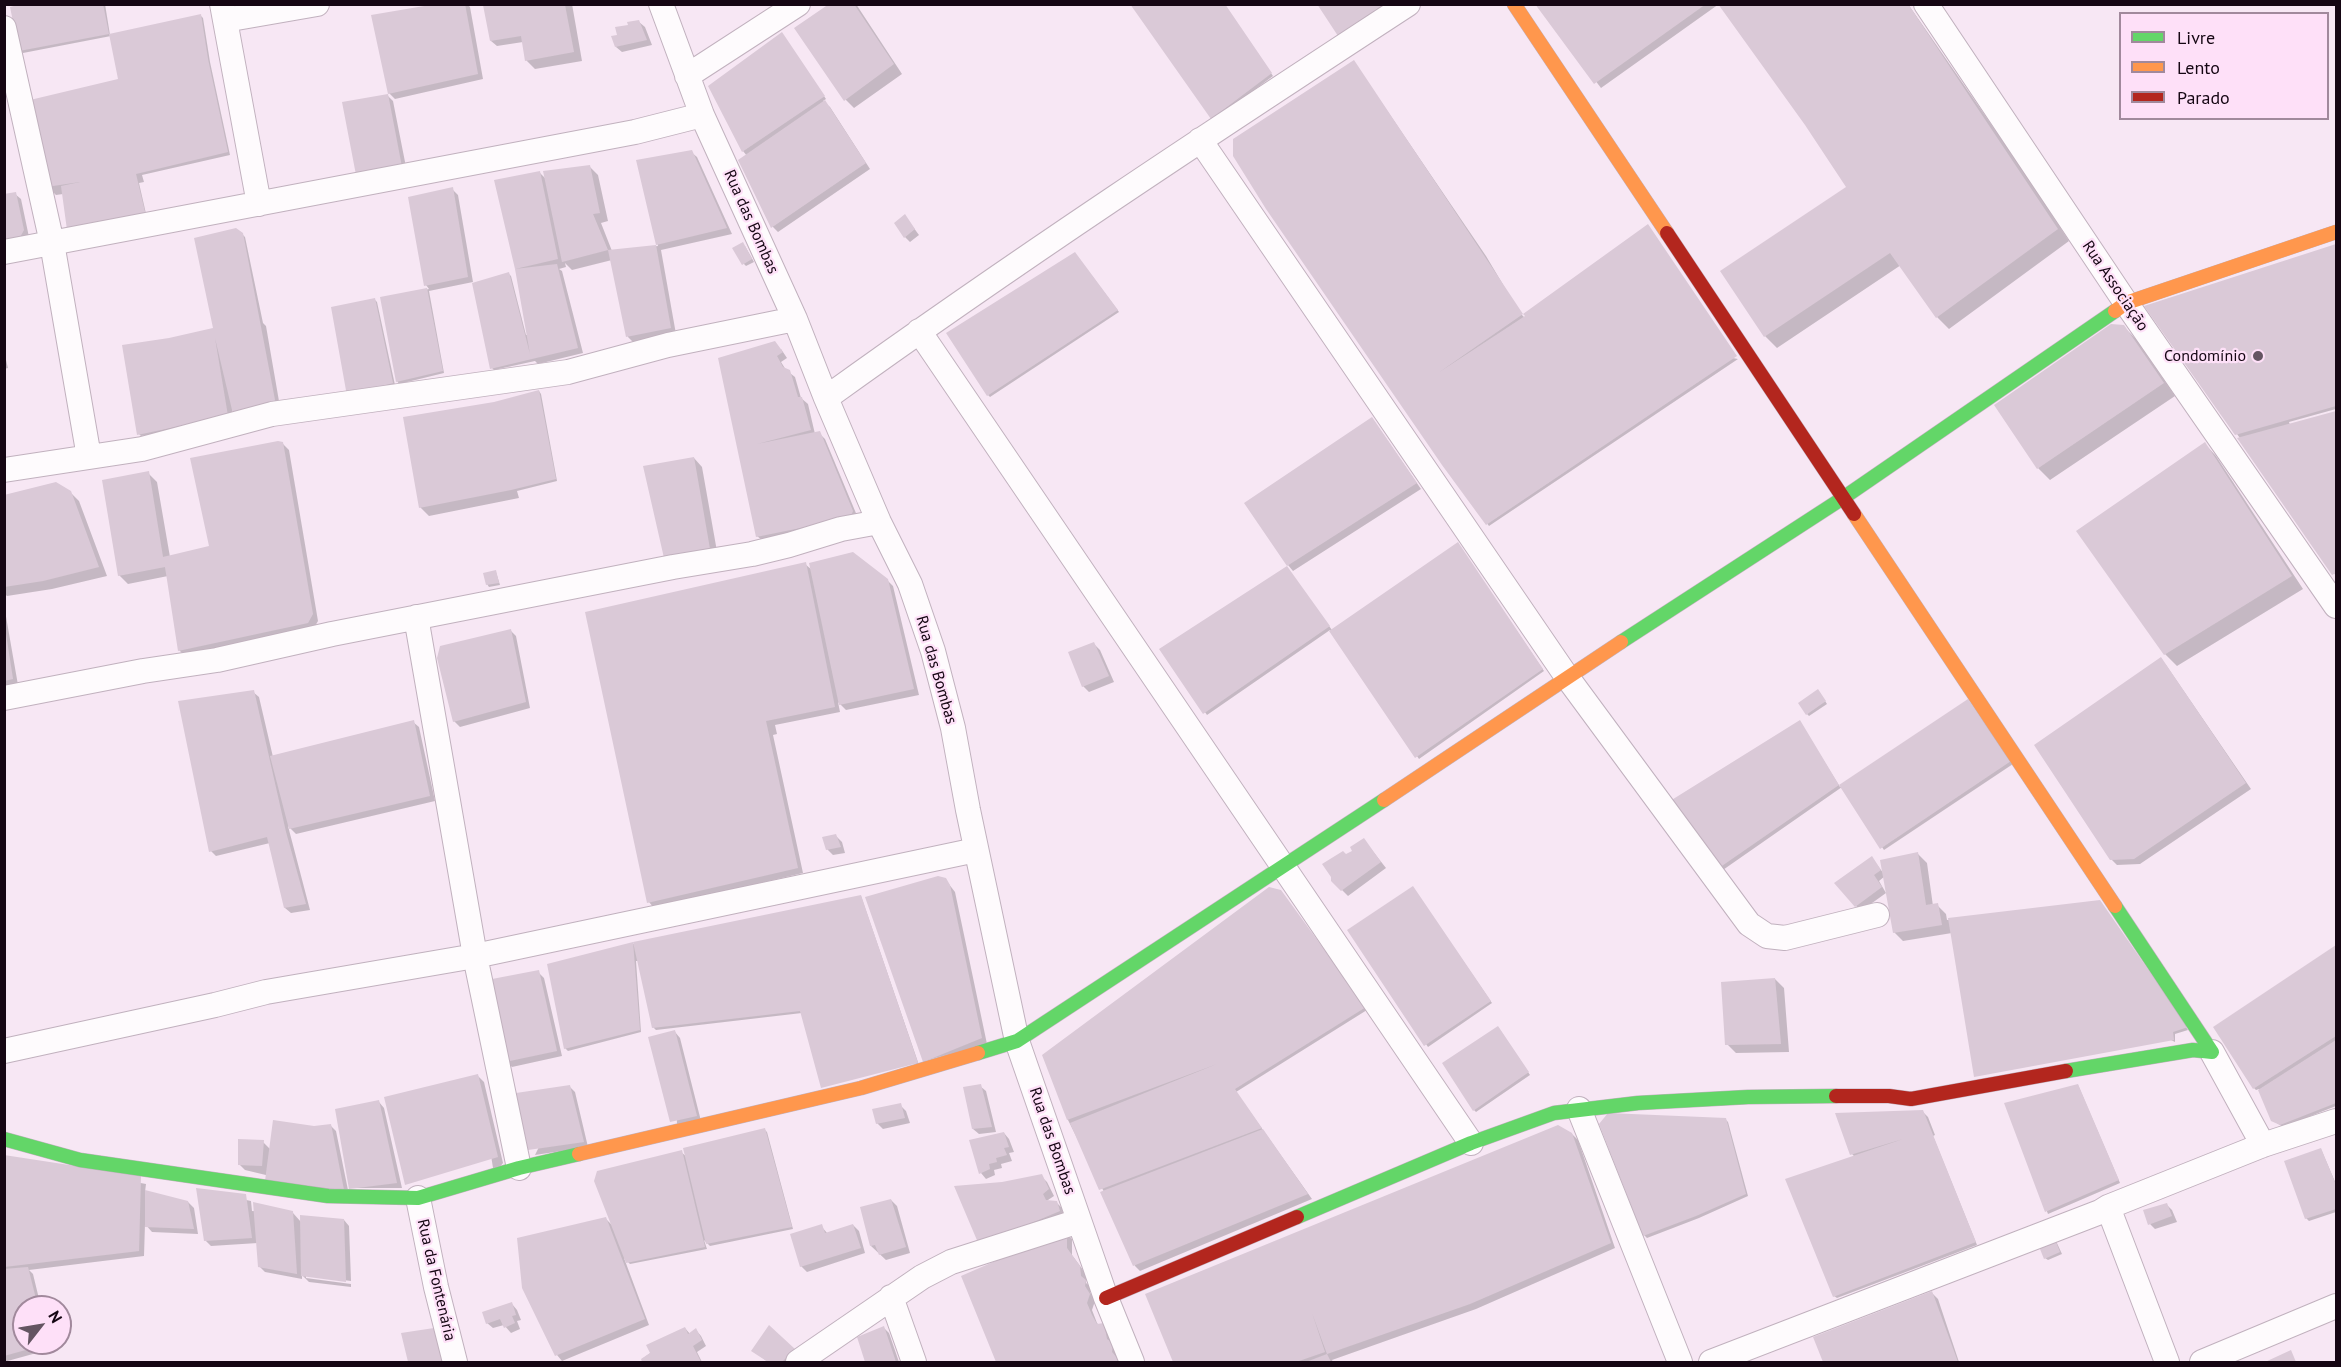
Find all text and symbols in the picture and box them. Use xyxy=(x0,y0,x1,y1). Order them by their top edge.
legend xyxy=(2119,12,2329,120)
text: Livre xyxy=(2177,26,2215,49)
text: Lento xyxy=(2177,56,2220,79)
text: Parado xyxy=(2177,86,2230,109)
street label: Rua das Bombas xyxy=(719,167,783,277)
street label: Rua Associação xyxy=(2078,237,2152,335)
place label: Condomínio xyxy=(2164,346,2246,366)
marker: Condomínio xyxy=(2251,349,2265,363)
street label: Rua das Bombas xyxy=(911,614,961,726)
street label: Rua das Bombas xyxy=(1025,1085,1079,1197)
street label: Rua da Fontenária xyxy=(413,1217,459,1343)
north arrow xyxy=(12,1295,72,1355)
text: N xyxy=(44,1307,67,1326)

